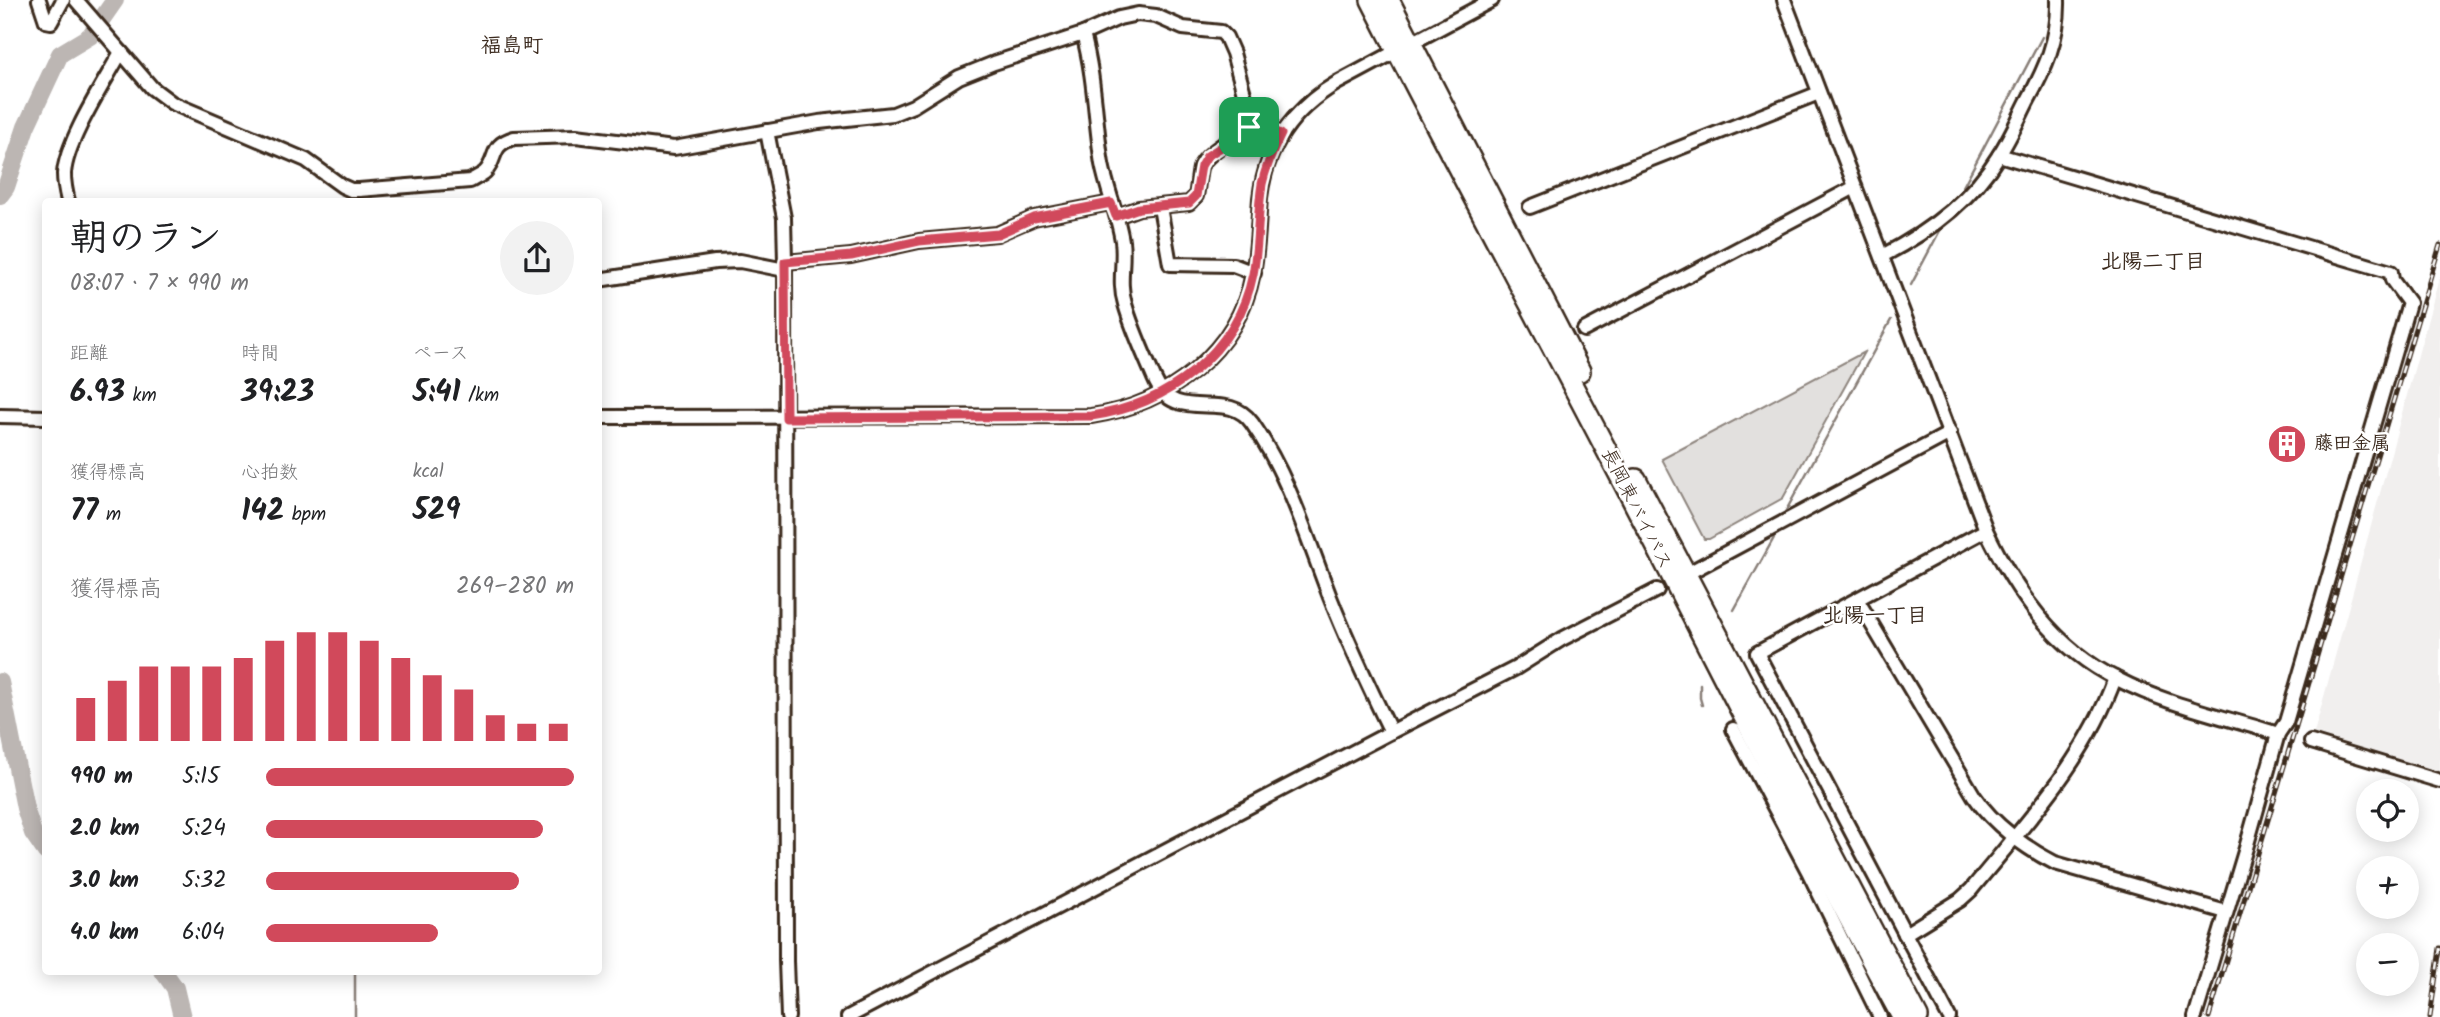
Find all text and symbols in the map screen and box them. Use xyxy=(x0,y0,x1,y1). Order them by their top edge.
district label: 福島町 xyxy=(481,30,544,63)
pin xyxy=(1219,97,1279,157)
icon: arrive xyxy=(1230,108,1268,146)
text: 朝のラン xyxy=(70,210,222,270)
button: share xyxy=(500,221,574,295)
district label: 北陽二丁目 xyxy=(2101,246,2206,279)
text: 08:07 · 7 × 990 m xyxy=(70,266,249,302)
text: 距離 xyxy=(70,339,108,369)
text: 時間 xyxy=(241,339,279,369)
text: ペース xyxy=(413,339,469,369)
text: 6.93 xyxy=(70,369,125,417)
text: 39:23 xyxy=(241,369,314,417)
text: 5:41 xyxy=(413,369,461,417)
text: km xyxy=(125,381,157,411)
text: /km xyxy=(461,381,499,411)
building icon: 藤田金属 xyxy=(2266,423,2308,465)
place label: 藤田金属 xyxy=(2314,429,2390,459)
street label: 長岡東バイパス xyxy=(1593,443,1679,575)
text: kcal xyxy=(413,457,444,487)
text: 獲得標高 xyxy=(70,458,146,488)
text: 心拍数 xyxy=(241,458,298,488)
text: 529 xyxy=(413,487,461,535)
text: 77 xyxy=(70,488,98,536)
text: 142 xyxy=(241,488,284,536)
text: m xyxy=(98,500,121,530)
text: bpm xyxy=(284,500,326,530)
text: 269–280 m xyxy=(456,569,574,605)
text: 獲得標高 xyxy=(70,572,162,608)
district label: 北陽一丁目 xyxy=(1823,600,1928,633)
text: 990 m xyxy=(70,759,133,795)
text: 5:15 xyxy=(182,759,220,795)
map controls xyxy=(2356,779,2419,996)
button: locate xyxy=(2356,779,2419,842)
text: 2.0 km xyxy=(70,811,140,847)
text: 5:24 xyxy=(182,811,226,847)
button: + xyxy=(2356,856,2419,919)
text: 3.0 km xyxy=(70,863,139,899)
text: 5:32 xyxy=(182,863,227,899)
text: 4.0 km xyxy=(70,915,139,951)
text: 6:04 xyxy=(182,915,225,951)
button: − xyxy=(2356,933,2419,996)

